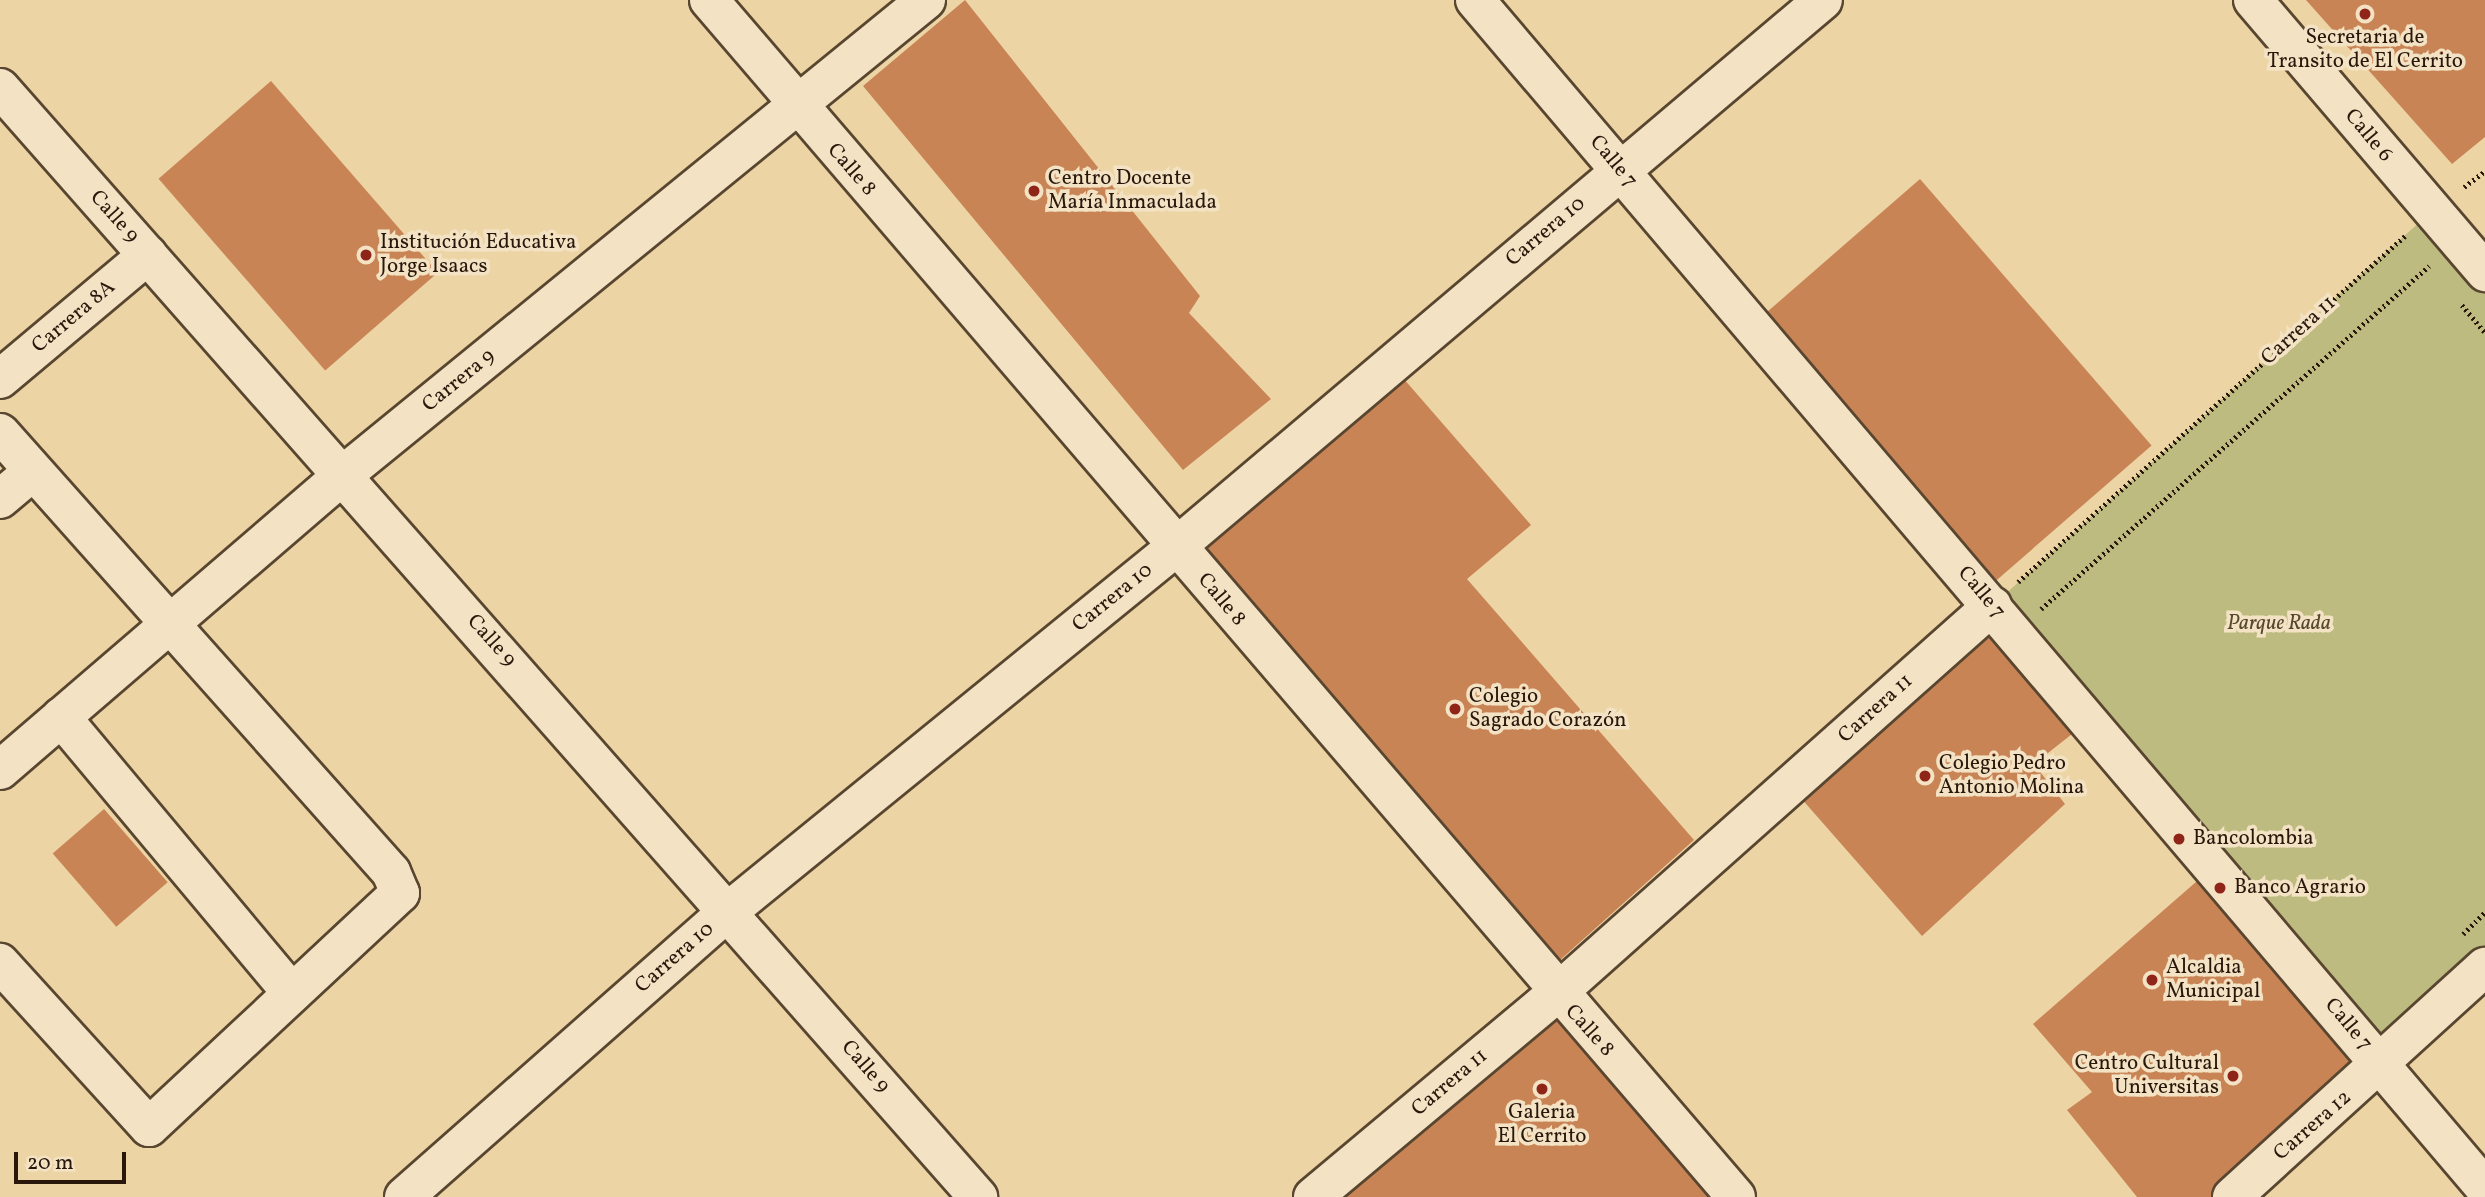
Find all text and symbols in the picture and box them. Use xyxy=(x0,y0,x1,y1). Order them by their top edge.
marker: Secretaria de Transito de El Cerrito xyxy=(2357,6,2373,22)
place label: Secretaria de Transito de El Cerrito xyxy=(2267,25,2463,75)
street label: Calle 6 xyxy=(2339,104,2397,168)
street label: Calle 7 xyxy=(1584,131,1642,193)
street label: Calle 8 xyxy=(821,139,881,201)
place label: Centro Docente María Inmaculada xyxy=(1048,166,1217,216)
marker: Centro Docente María Inmaculada xyxy=(1026,183,1042,199)
street label: Calle 9 xyxy=(84,186,144,248)
street label: Carrera 10 xyxy=(1501,192,1591,272)
place label: Institución Educativa Jorge Isaacs xyxy=(380,230,577,280)
marker: Institución Educativa Jorge Isaacs xyxy=(358,247,374,263)
street label: Carrera 8A xyxy=(27,275,121,359)
street label: Carrera 11 xyxy=(2257,291,2341,371)
street label: Carrera 9 xyxy=(418,344,500,418)
street label: Carrera 10 xyxy=(1068,558,1158,638)
street label: Calle 7 xyxy=(1952,562,2010,624)
street label: Calle 8 xyxy=(1192,568,1250,632)
street label: Calle 9 xyxy=(461,610,521,672)
park label: Parque Rada xyxy=(2227,611,2331,637)
street label: Carrera 11 xyxy=(1834,669,1918,749)
place label: Colegio Sagrado Corazón xyxy=(1469,684,1627,734)
marker: Colegio Sagrado Corazón xyxy=(1447,701,1463,717)
place label: Colegio Pedro Antonio Molina xyxy=(1939,751,2085,801)
marker: Colegio Pedro Antonio Molina xyxy=(1917,768,1933,784)
place label: Bancolombia xyxy=(2193,826,2314,852)
marker: Bancolombia xyxy=(2171,831,2187,847)
place label: Banco Agrario xyxy=(2234,875,2366,901)
marker: Banco Agrario xyxy=(2212,880,2228,896)
street label: Carrera 10 xyxy=(631,917,719,999)
place label: Alcaldia Municipal xyxy=(2166,955,2260,1005)
marker: Alcaldia Municipal xyxy=(2144,972,2160,988)
street label: Calle 7 xyxy=(2319,994,2377,1056)
street label: Calle 8 xyxy=(1559,1000,1619,1062)
street label: Calle 9 xyxy=(835,1035,895,1099)
street label: Carrera 11 xyxy=(1407,1044,1493,1122)
place label: Centro Cultural Universitas xyxy=(2075,1051,2219,1101)
marker: Centro Cultural Universitas xyxy=(2225,1068,2241,1084)
marker: Galeria El Cerrito xyxy=(1534,1081,1550,1097)
street label: Carrera 12 xyxy=(2269,1085,2357,1167)
place label: Galeria El Cerrito xyxy=(1497,1100,1587,1150)
scale bar xyxy=(18,1138,130,1182)
text: 20 m xyxy=(27,1149,73,1178)

